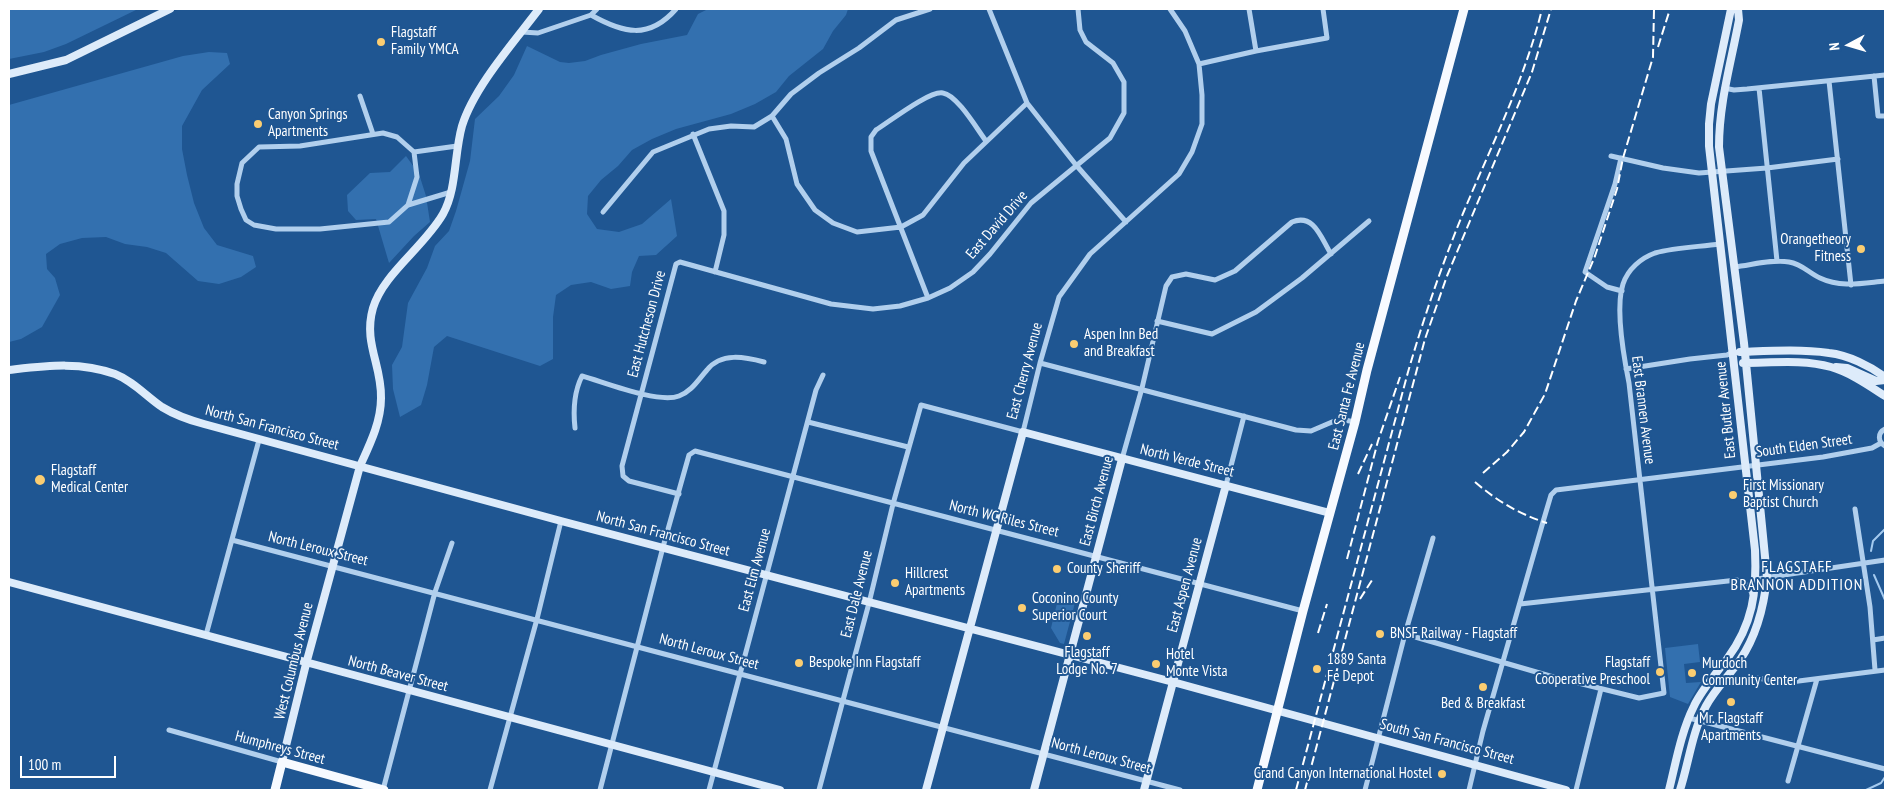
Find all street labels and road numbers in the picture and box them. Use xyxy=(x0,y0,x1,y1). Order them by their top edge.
street label: East David Drive xyxy=(962,187,1032,263)
street label: East Hutcheson Drive xyxy=(624,269,670,379)
street label: East Cherry Avenue xyxy=(1003,321,1047,421)
street label: East Santa Fe Avenue xyxy=(1325,340,1369,452)
street label: East Brannen Avenue xyxy=(1627,355,1659,465)
street label: East Butler Avenue xyxy=(1712,361,1740,459)
street label: North San Francisco Street xyxy=(203,402,341,454)
street label: South Elden Street xyxy=(1755,430,1853,462)
street label: North Verde Street xyxy=(1138,441,1236,481)
street label: East Birch Avenue xyxy=(1076,454,1118,548)
street label: North WC Riles Street xyxy=(947,497,1061,541)
street label: North San Francisco Street xyxy=(594,508,732,560)
street label: East Elm Avenue xyxy=(735,526,775,614)
street label: North Leroux Street xyxy=(266,528,370,570)
street label: East Aspen Avenue xyxy=(1164,536,1206,634)
street label: East Dale Avenue xyxy=(837,548,877,640)
street label: West Columbus Avenue xyxy=(271,601,317,721)
street label: North Leroux Street xyxy=(657,630,761,674)
street label: North Beaver Street xyxy=(346,652,450,696)
street label: South San Francisco Street xyxy=(1378,715,1516,769)
street label: Humphreys Street xyxy=(233,727,327,769)
street label: North Leroux Street xyxy=(1049,734,1153,778)

